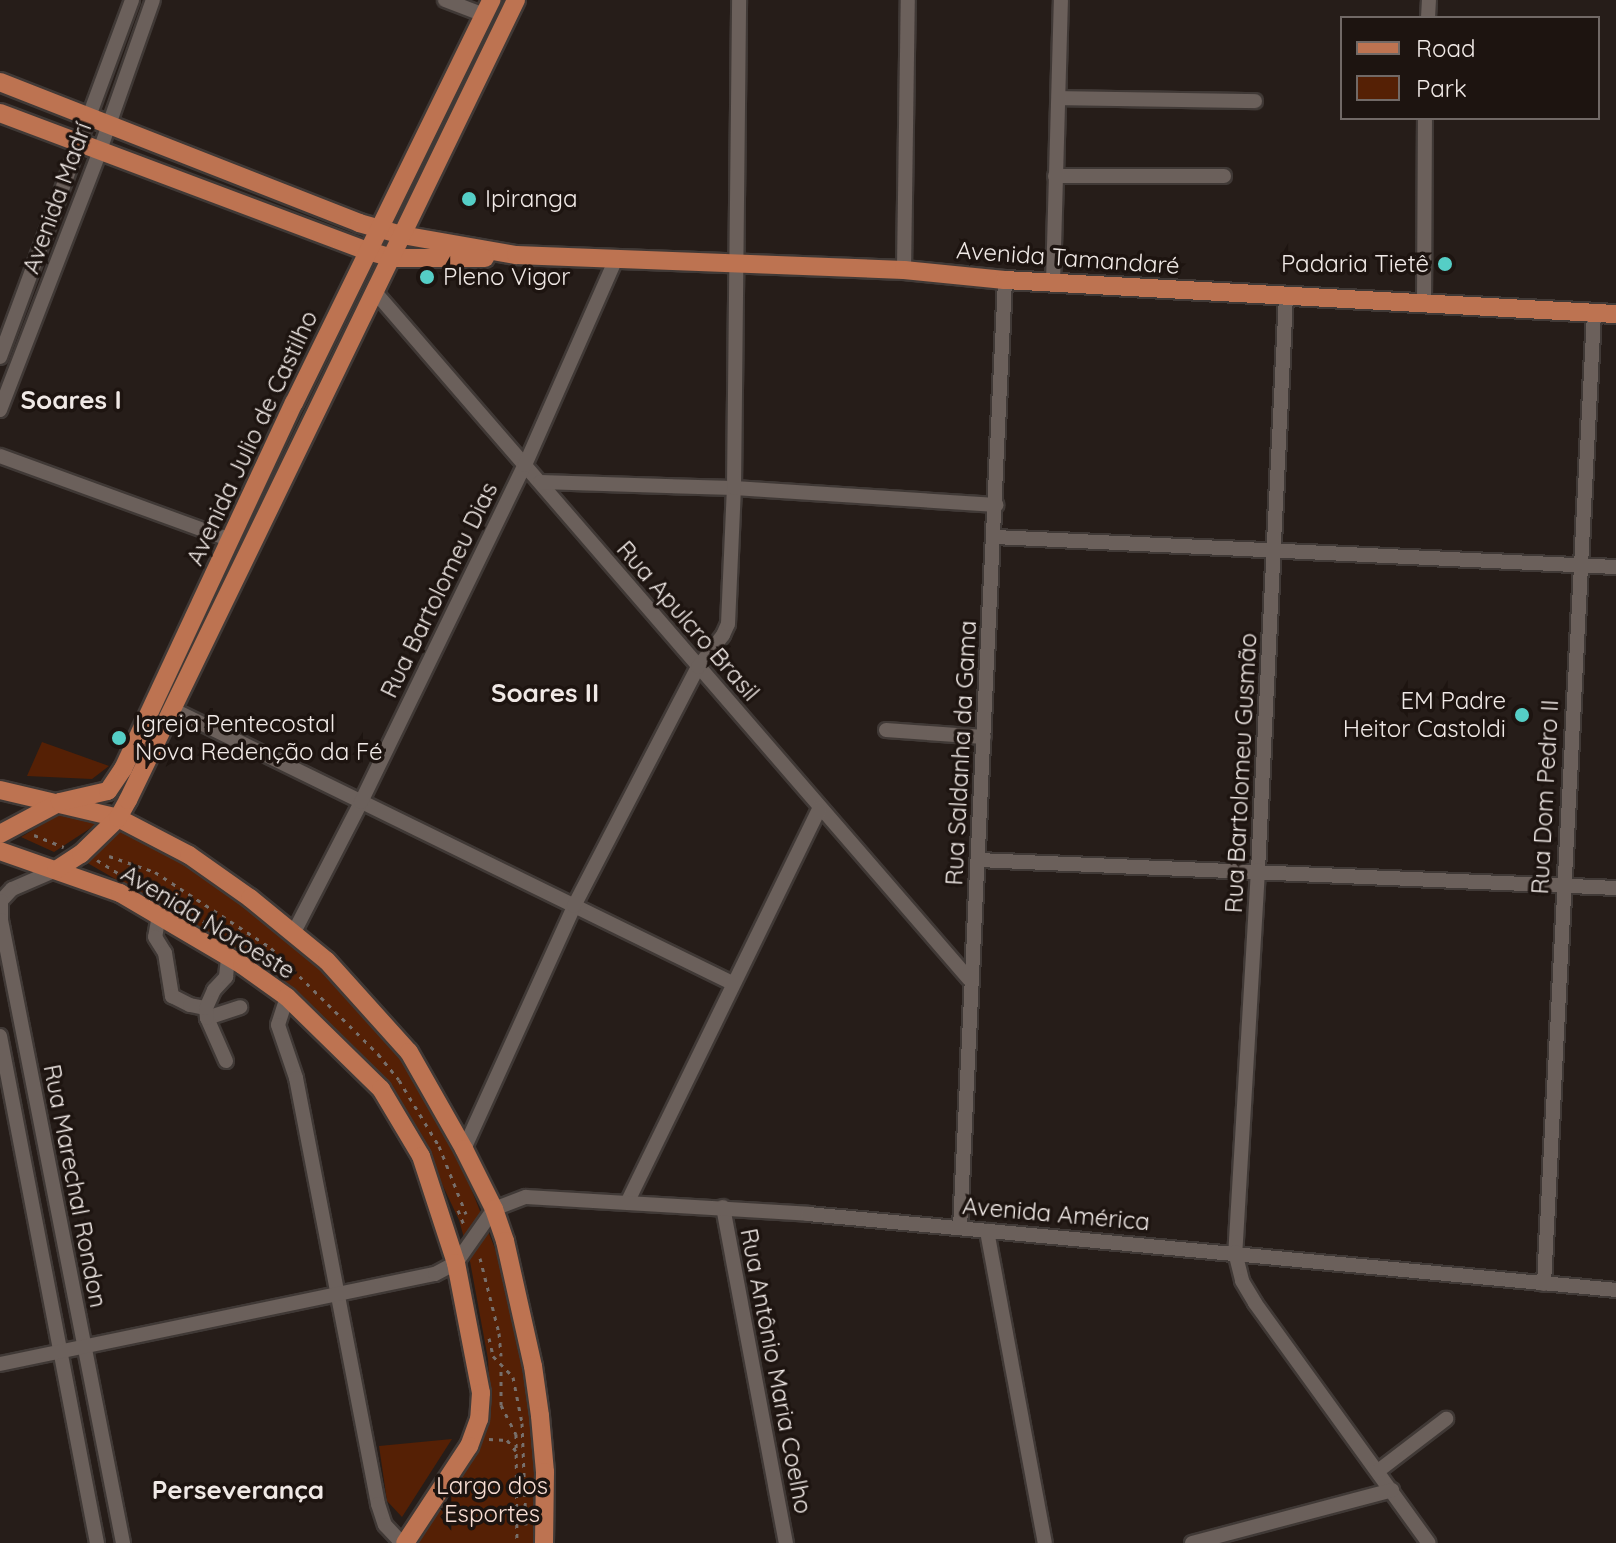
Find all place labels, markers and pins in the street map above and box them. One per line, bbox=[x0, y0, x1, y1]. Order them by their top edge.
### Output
place label: Ipiranga bbox=[485, 185, 577, 213]
marker: Ipiranga bbox=[460, 190, 478, 208]
place label: Padaria Tietê bbox=[1281, 250, 1429, 278]
marker: Padaria Tietê bbox=[1436, 255, 1454, 273]
place label: Pleno Vigor bbox=[443, 263, 570, 291]
marker: Pleno Vigor bbox=[418, 268, 436, 286]
place label: EM Padre Heitor Castoldi bbox=[1343, 687, 1506, 743]
marker: EM Padre Heitor Castoldi bbox=[1513, 706, 1531, 724]
place label: Igreja Pentecostal Nova Redenção da Fé bbox=[135, 710, 383, 766]
marker: Igreja Pentecostal Nova Redenção da Fé bbox=[110, 729, 128, 747]

